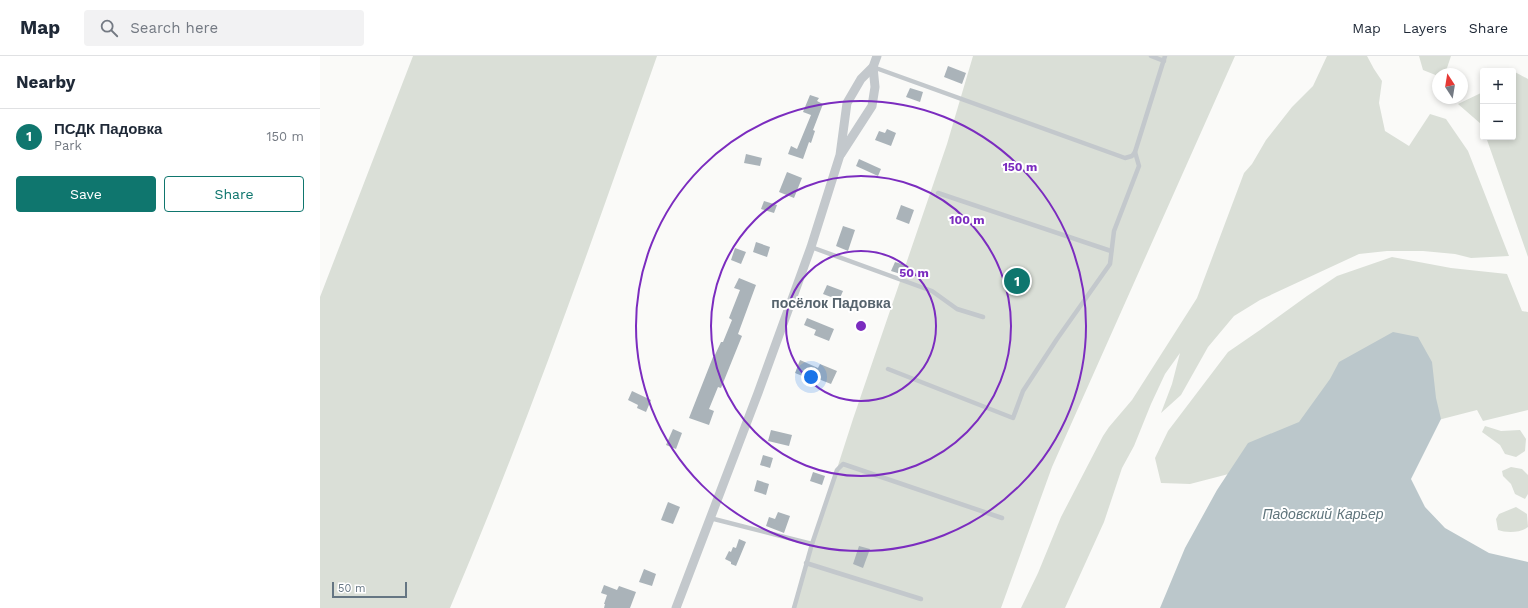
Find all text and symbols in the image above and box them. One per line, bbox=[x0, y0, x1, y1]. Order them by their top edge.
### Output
search box bbox=[84, 10, 364, 46]
text: Map bbox=[20, 16, 60, 39]
icon: search bbox=[98, 17, 120, 39]
text: Search here bbox=[130, 19, 218, 37]
text: Map bbox=[1352, 20, 1381, 36]
text: Layers bbox=[1403, 20, 1447, 36]
text: Share bbox=[1469, 20, 1508, 36]
north arrow bbox=[1432, 68, 1468, 104]
map controls bbox=[1480, 68, 1516, 140]
button: + bbox=[1480, 68, 1516, 104]
text: Nearby bbox=[16, 72, 75, 92]
button: − bbox=[1480, 104, 1516, 140]
text: ПСДК Падовка bbox=[54, 120, 162, 138]
text: 1 bbox=[26, 129, 32, 144]
text: 150 m bbox=[266, 129, 304, 144]
text: Park bbox=[54, 138, 82, 153]
text: 150 m bbox=[1003, 160, 1037, 174]
button: Save bbox=[16, 176, 156, 212]
button: Share bbox=[164, 176, 304, 212]
text: 100 m bbox=[949, 213, 985, 227]
text: 50 m bbox=[899, 266, 929, 280]
pin: 1 bbox=[1004, 266, 1030, 296]
district label: посёлок Падовка bbox=[771, 295, 891, 311]
centre of rings bbox=[854, 319, 868, 333]
your location bbox=[801, 367, 821, 387]
water label: Падовский Карьер bbox=[1262, 506, 1384, 522]
scale bar bbox=[332, 580, 407, 599]
text: 50 m bbox=[338, 582, 365, 595]

